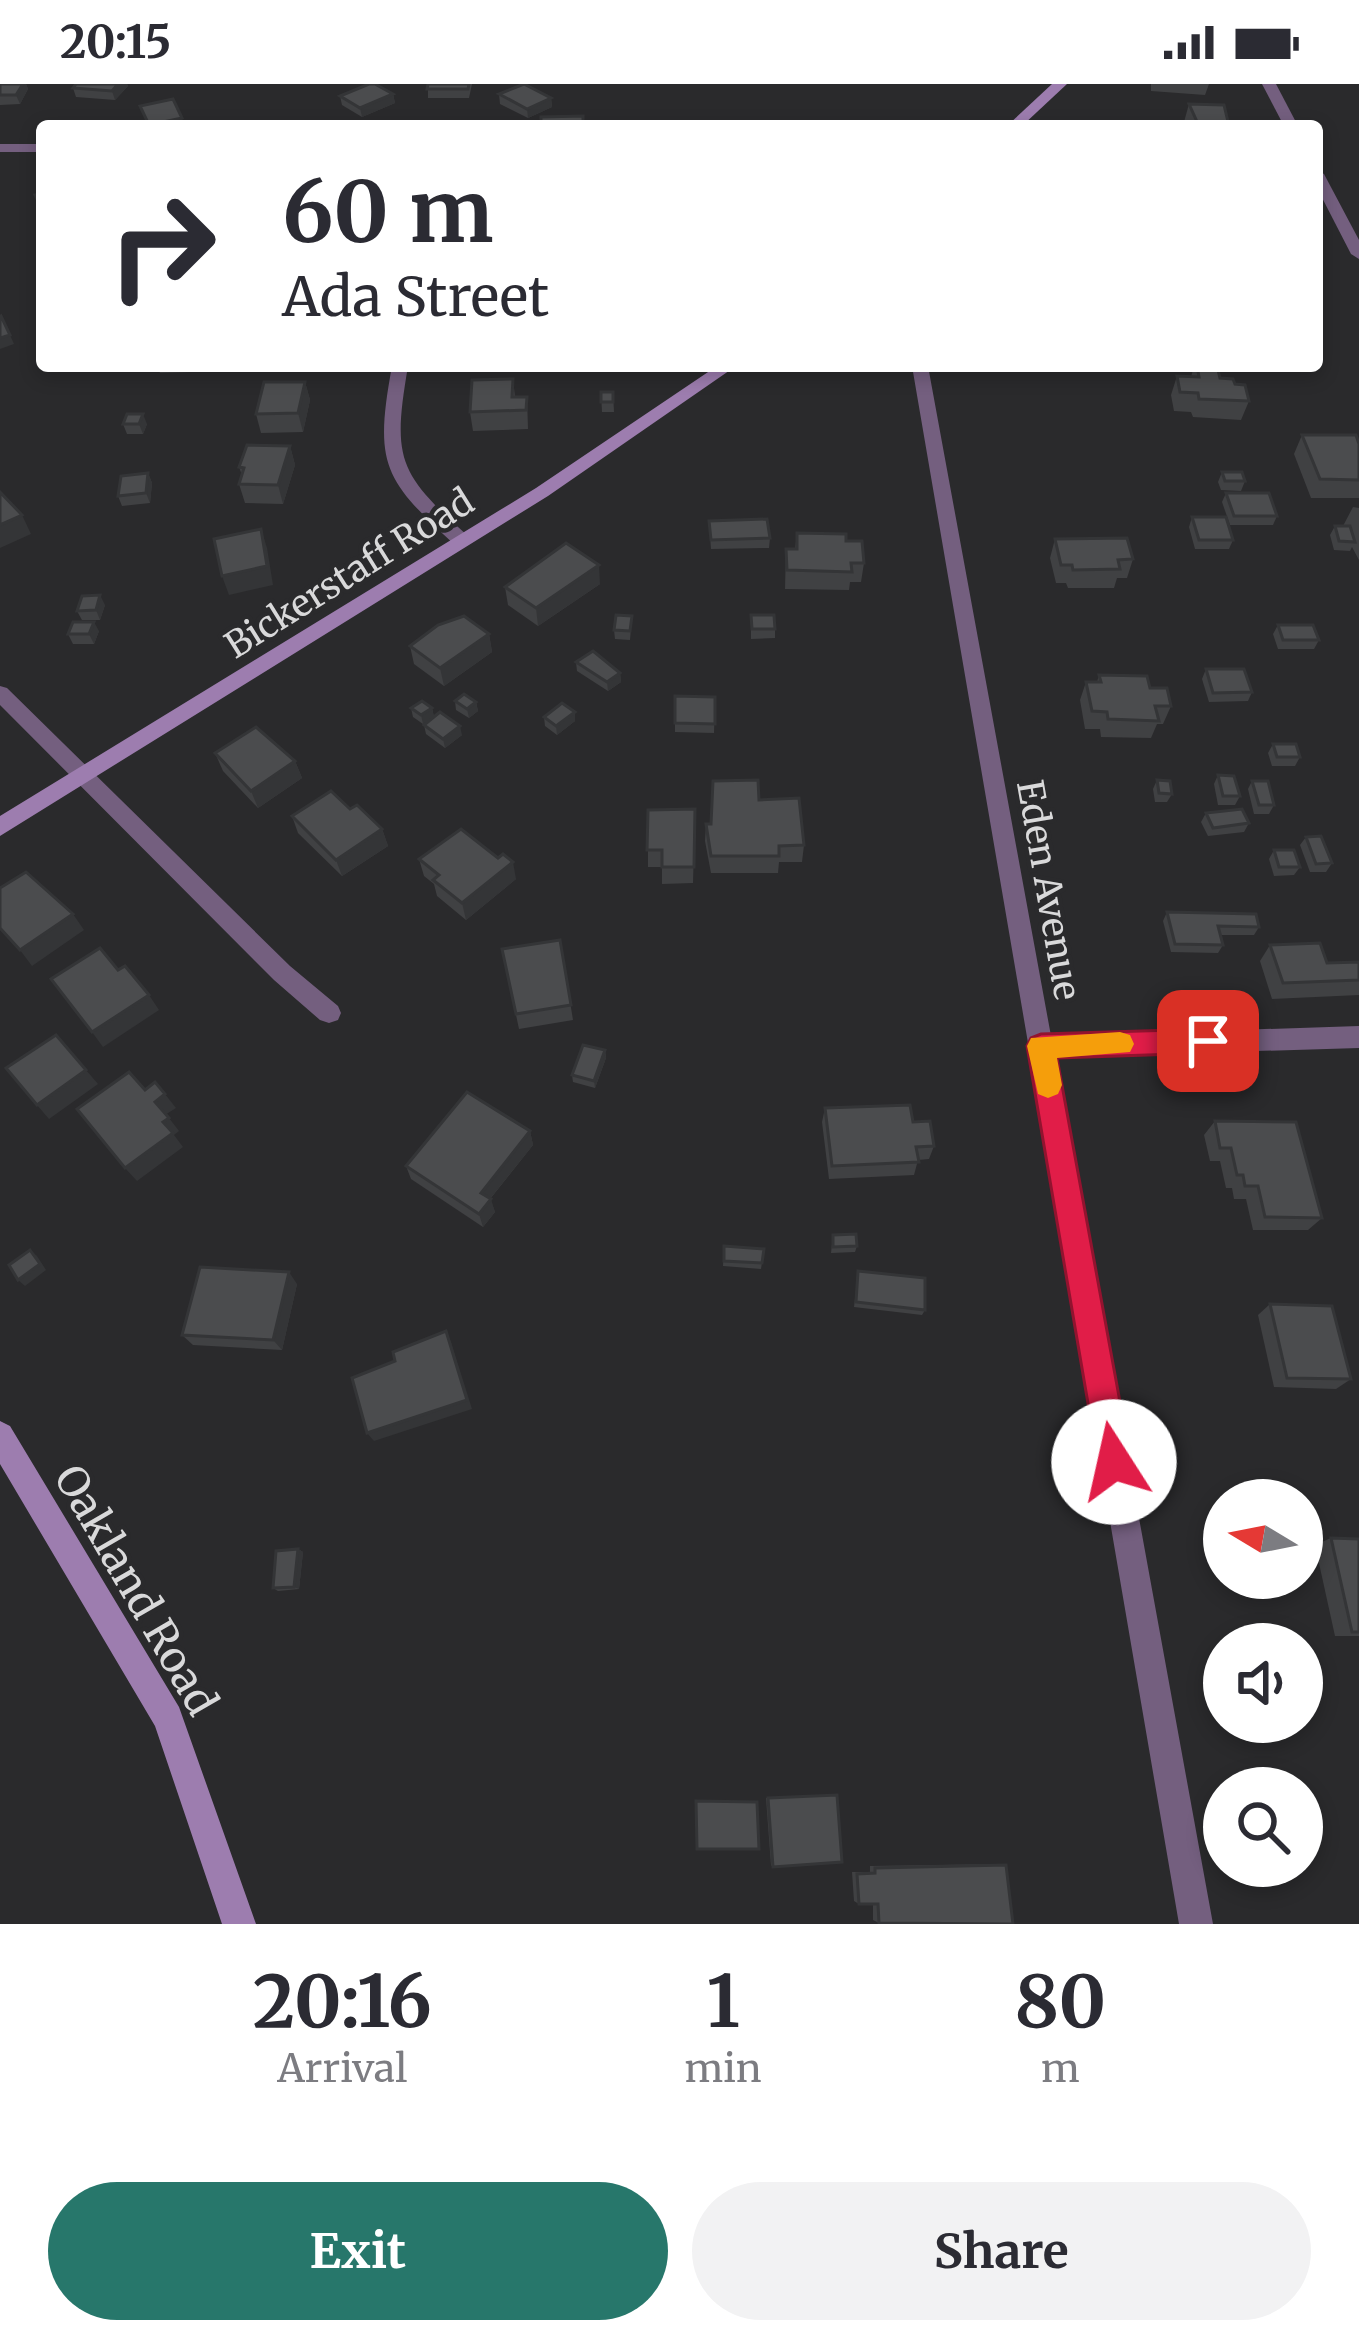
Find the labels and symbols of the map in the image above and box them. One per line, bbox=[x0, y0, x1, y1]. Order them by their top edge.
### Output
street label: Bickerstaff Road bbox=[217, 479, 482, 668]
street label: Eden Avenue bbox=[1007, 777, 1090, 1004]
pin bbox=[1157, 990, 1259, 1092]
position arrow bbox=[1051, 1399, 1177, 1525]
street label: Oakland Road bbox=[43, 1456, 229, 1724]
north arrow bbox=[1203, 1479, 1323, 1599]

